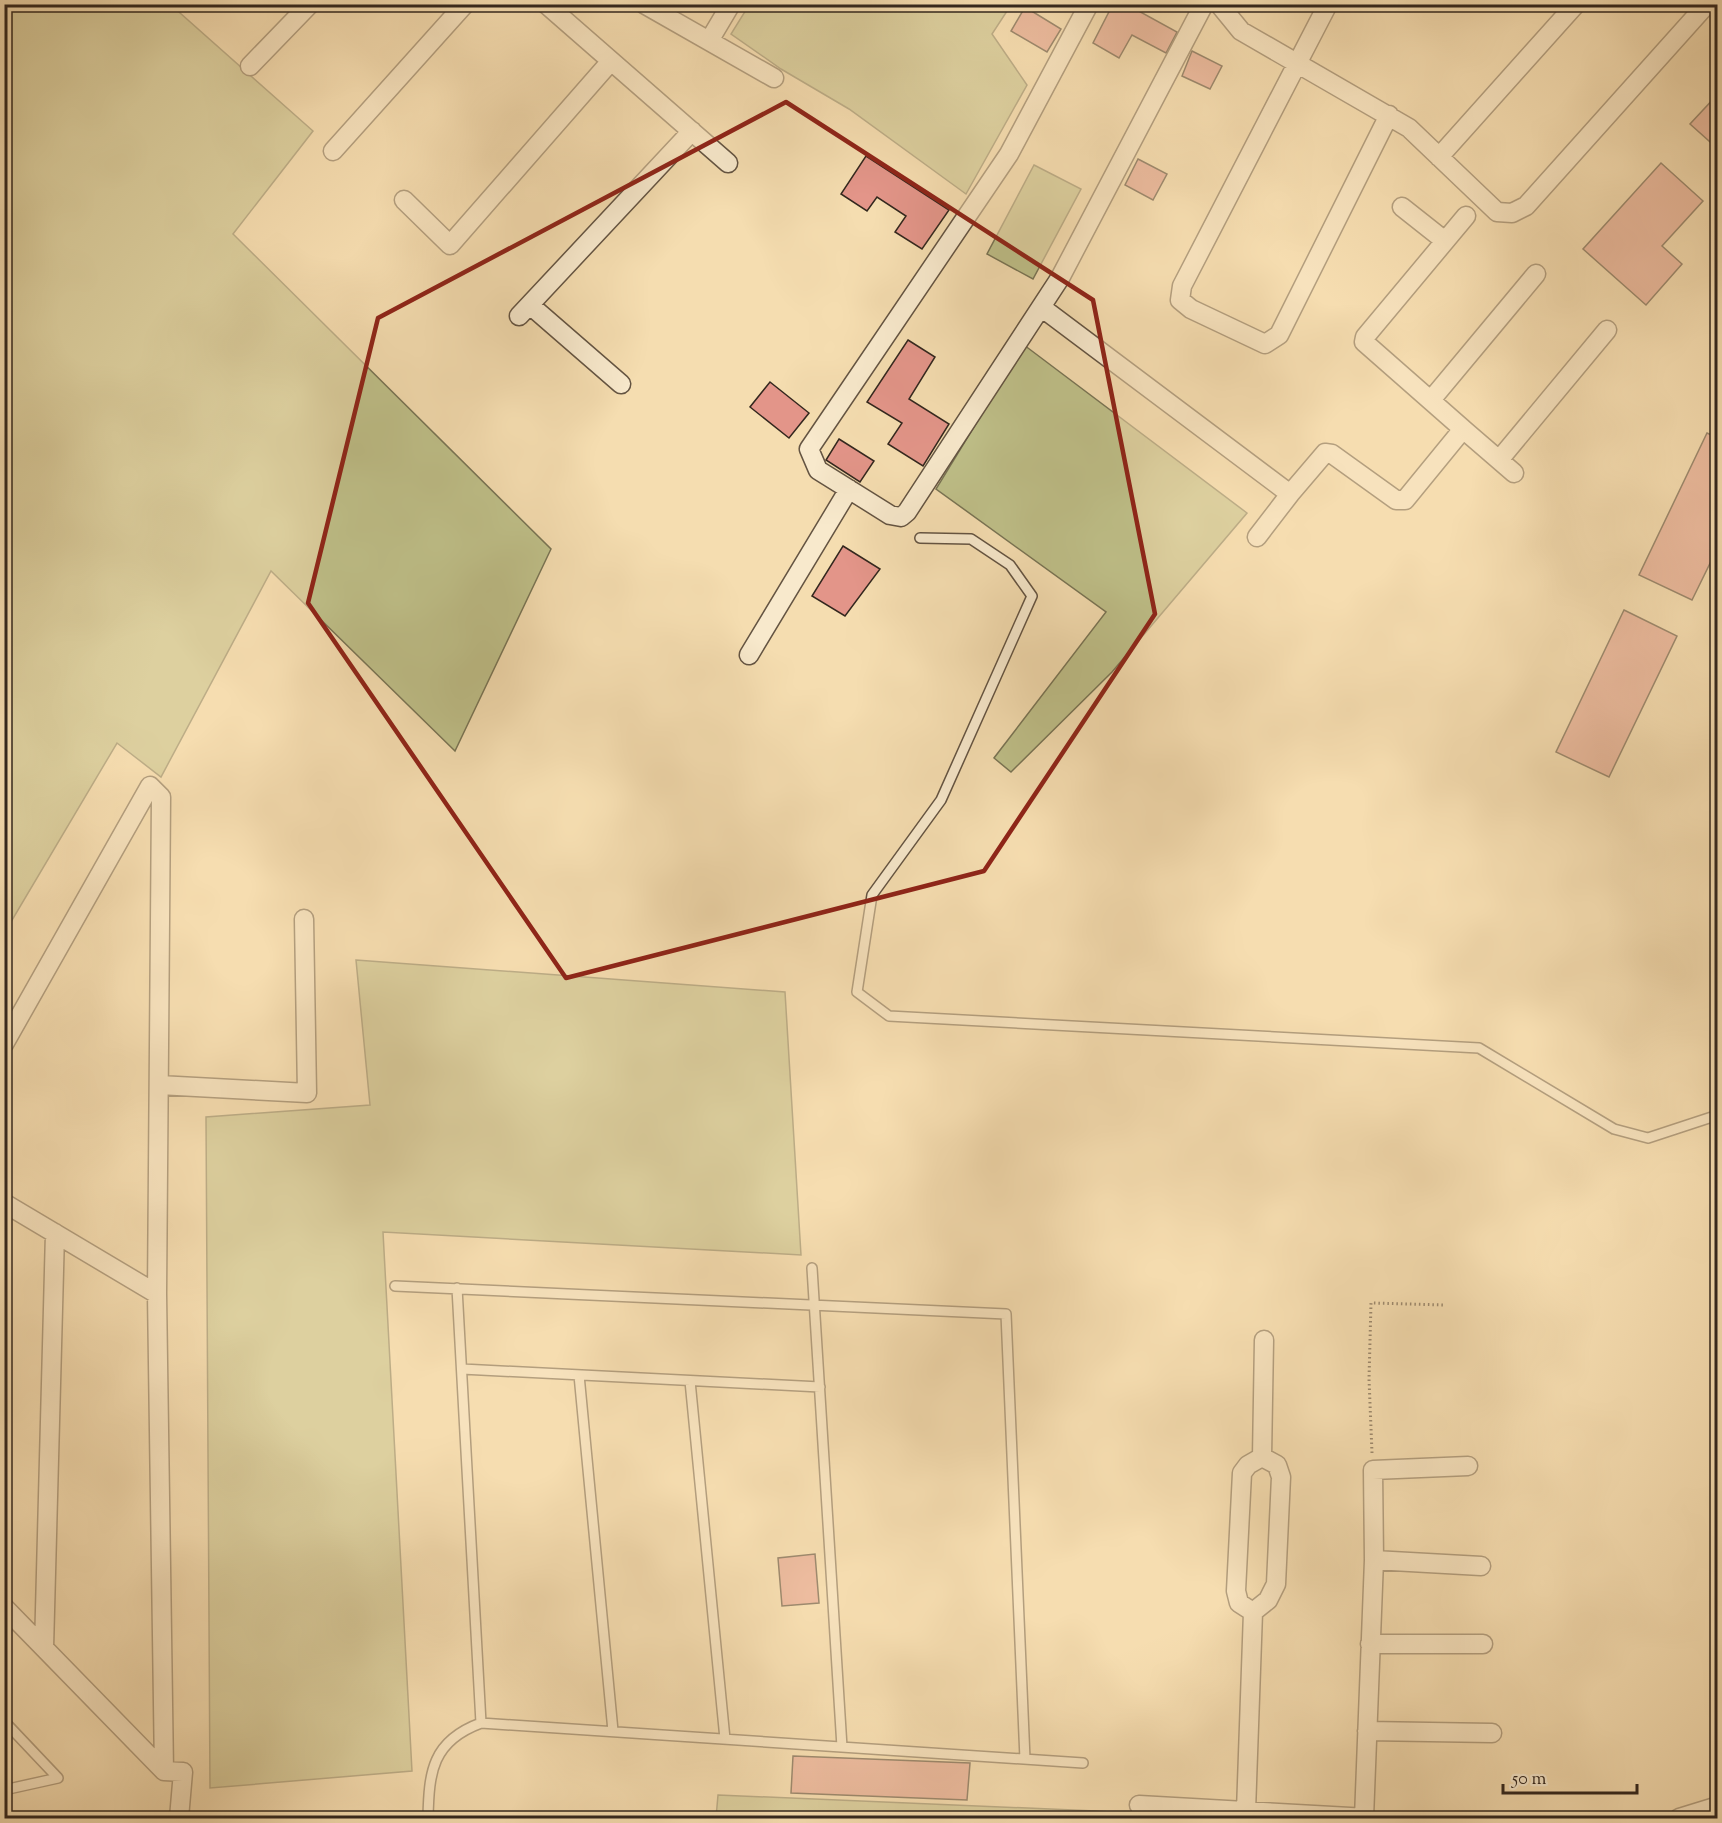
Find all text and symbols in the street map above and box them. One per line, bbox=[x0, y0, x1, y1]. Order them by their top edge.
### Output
scale bar bbox=[1503, 1757, 1636, 1795]
text: 50 m bbox=[1511, 1767, 1547, 1793]

